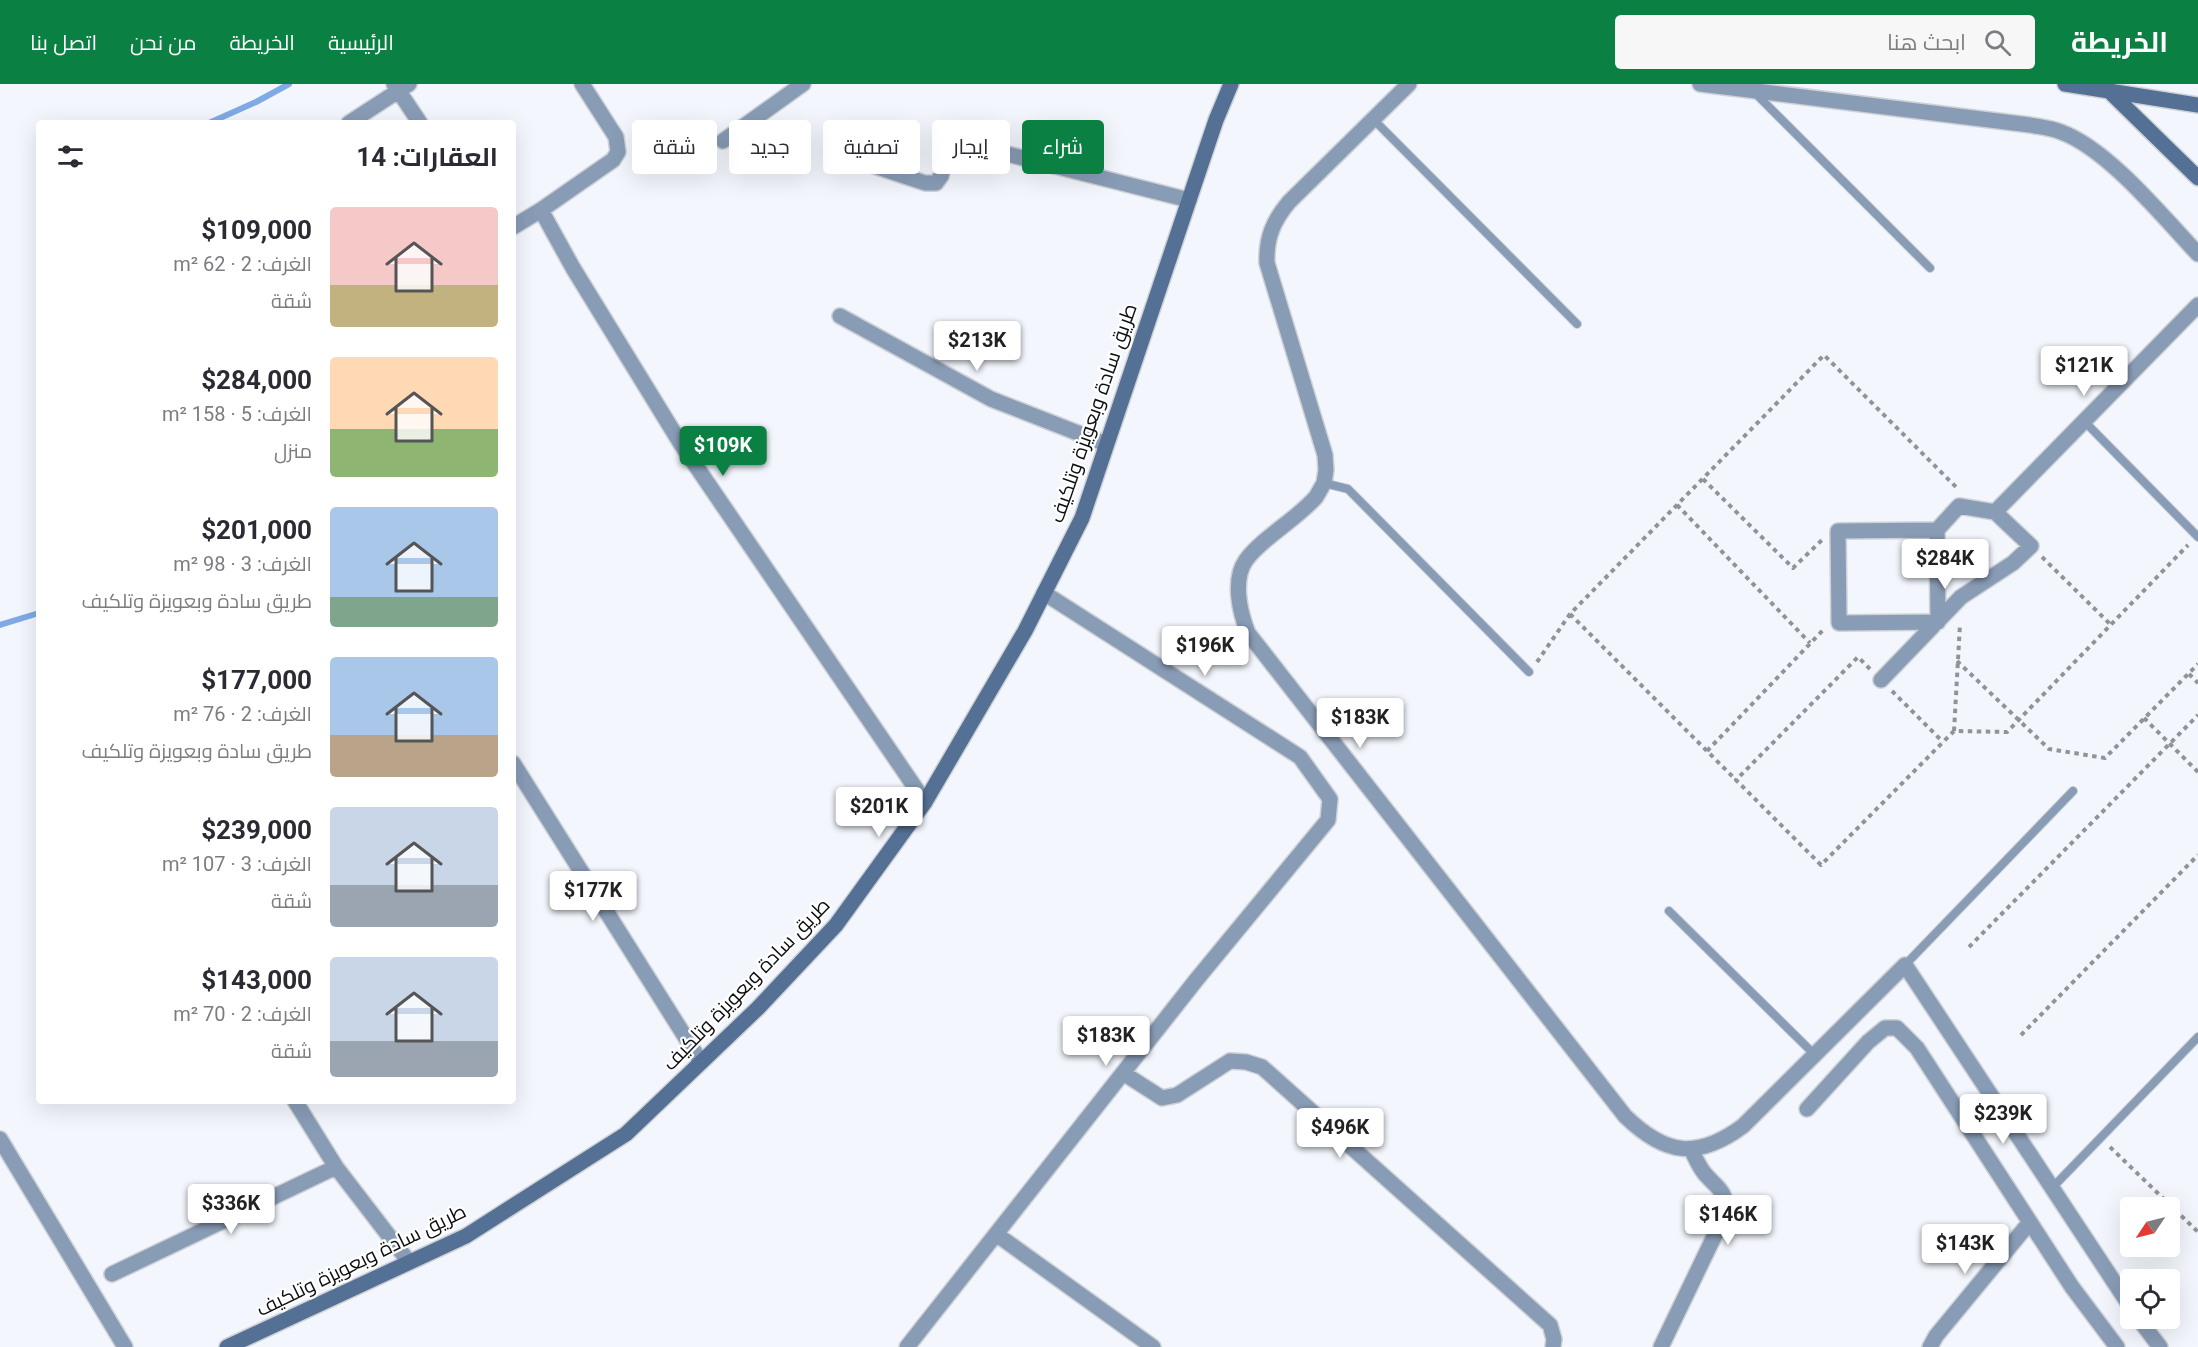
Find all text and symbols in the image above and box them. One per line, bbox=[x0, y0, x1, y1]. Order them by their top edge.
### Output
search box bbox=[1615, 15, 2035, 69]
icon: search bbox=[1981, 26, 2014, 59]
text: الخريطة bbox=[2071, 26, 2168, 59]
text: ابحث هنا bbox=[1887, 30, 1966, 55]
text: اتصل بنا bbox=[30, 31, 97, 55]
text: من نحن bbox=[130, 31, 196, 55]
text: الخريطة bbox=[229, 31, 295, 55]
text: الرئيسية bbox=[328, 31, 394, 55]
chip: شقة bbox=[632, 120, 717, 174]
chip: جديد bbox=[729, 120, 811, 174]
chip: تصفية bbox=[823, 120, 920, 174]
chip: إيجار bbox=[932, 120, 1010, 174]
chip: شراء bbox=[1022, 120, 1104, 174]
icon: filters bbox=[54, 140, 87, 173]
text: العقارات: 14 bbox=[356, 142, 498, 172]
text: $109,000 bbox=[201, 215, 312, 245]
icon: home bbox=[378, 231, 450, 303]
text: الغرف: 2 · 62 m² bbox=[173, 252, 312, 276]
text: شقة bbox=[271, 289, 312, 313]
street label: طريق سادة وبعويزة وتلكيف bbox=[1044, 300, 1143, 526]
pin: $213K bbox=[935, 321, 1019, 372]
text: $213K bbox=[948, 328, 1006, 352]
pin: $121K bbox=[2042, 346, 2126, 397]
text: $121K bbox=[2055, 353, 2113, 377]
text: $284,000 bbox=[201, 365, 312, 395]
icon: home bbox=[378, 381, 450, 453]
text: الغرف: 5 · 158 m² bbox=[162, 402, 312, 426]
pin: $109K bbox=[681, 426, 765, 477]
text: $109K bbox=[694, 433, 752, 457]
text: منزل bbox=[274, 439, 312, 463]
text: $201,000 bbox=[201, 515, 312, 545]
icon: home bbox=[378, 531, 450, 603]
pin: $284K bbox=[1903, 539, 1987, 590]
text: $284K bbox=[1916, 546, 1974, 570]
text: الغرف: 3 · 98 m² bbox=[173, 552, 312, 576]
text: طريق سادة وبعويزة وتلكيف bbox=[82, 589, 312, 613]
pin: $196K bbox=[1163, 626, 1247, 677]
text: $196K bbox=[1176, 633, 1234, 657]
text: $177,000 bbox=[201, 665, 312, 695]
icon: home bbox=[378, 681, 450, 753]
pin: $183K bbox=[1318, 698, 1402, 749]
text: الغرف: 2 · 76 m² bbox=[173, 702, 312, 726]
text: $183K bbox=[1331, 705, 1389, 729]
text: طريق سادة وبعويزة وتلكيف bbox=[82, 739, 312, 763]
pin: $201K bbox=[837, 787, 921, 838]
text: $201K bbox=[850, 794, 908, 818]
text: $239,000 bbox=[201, 815, 312, 845]
icon: home bbox=[378, 831, 450, 903]
text: الغرف: 3 · 107 m² bbox=[162, 852, 312, 876]
pin: $177K bbox=[551, 871, 635, 922]
text: $177K bbox=[564, 878, 622, 902]
text: شقة bbox=[271, 889, 312, 913]
street label: طريق سادة وبعويزة وتلكيف bbox=[657, 893, 835, 1076]
text: $143,000 bbox=[201, 965, 312, 995]
icon: home bbox=[378, 981, 450, 1053]
text: الغرف: 2 · 70 m² bbox=[173, 1002, 312, 1026]
pin: $183K bbox=[1064, 1016, 1148, 1067]
text: $183K bbox=[1077, 1023, 1135, 1047]
text: شقة bbox=[271, 1039, 312, 1063]
pin: $239K bbox=[1961, 1094, 2045, 1145]
text: $239K bbox=[1974, 1101, 2032, 1125]
pin: $496K bbox=[1298, 1108, 1382, 1159]
text: $496K bbox=[1311, 1115, 1369, 1139]
pin: $336K bbox=[189, 1184, 273, 1235]
text: $336K bbox=[202, 1191, 260, 1215]
pin: $146K bbox=[1686, 1195, 1770, 1246]
north arrow bbox=[2120, 1197, 2180, 1257]
map controls bbox=[2120, 1197, 2180, 1329]
street label: طريق سادة وبعويزة وتلكيف bbox=[252, 1199, 470, 1322]
text: $146K bbox=[1699, 1202, 1757, 1226]
pin: $143K bbox=[1923, 1224, 2007, 1275]
text: $143K bbox=[1936, 1231, 1994, 1255]
button: locate bbox=[2120, 1269, 2180, 1329]

